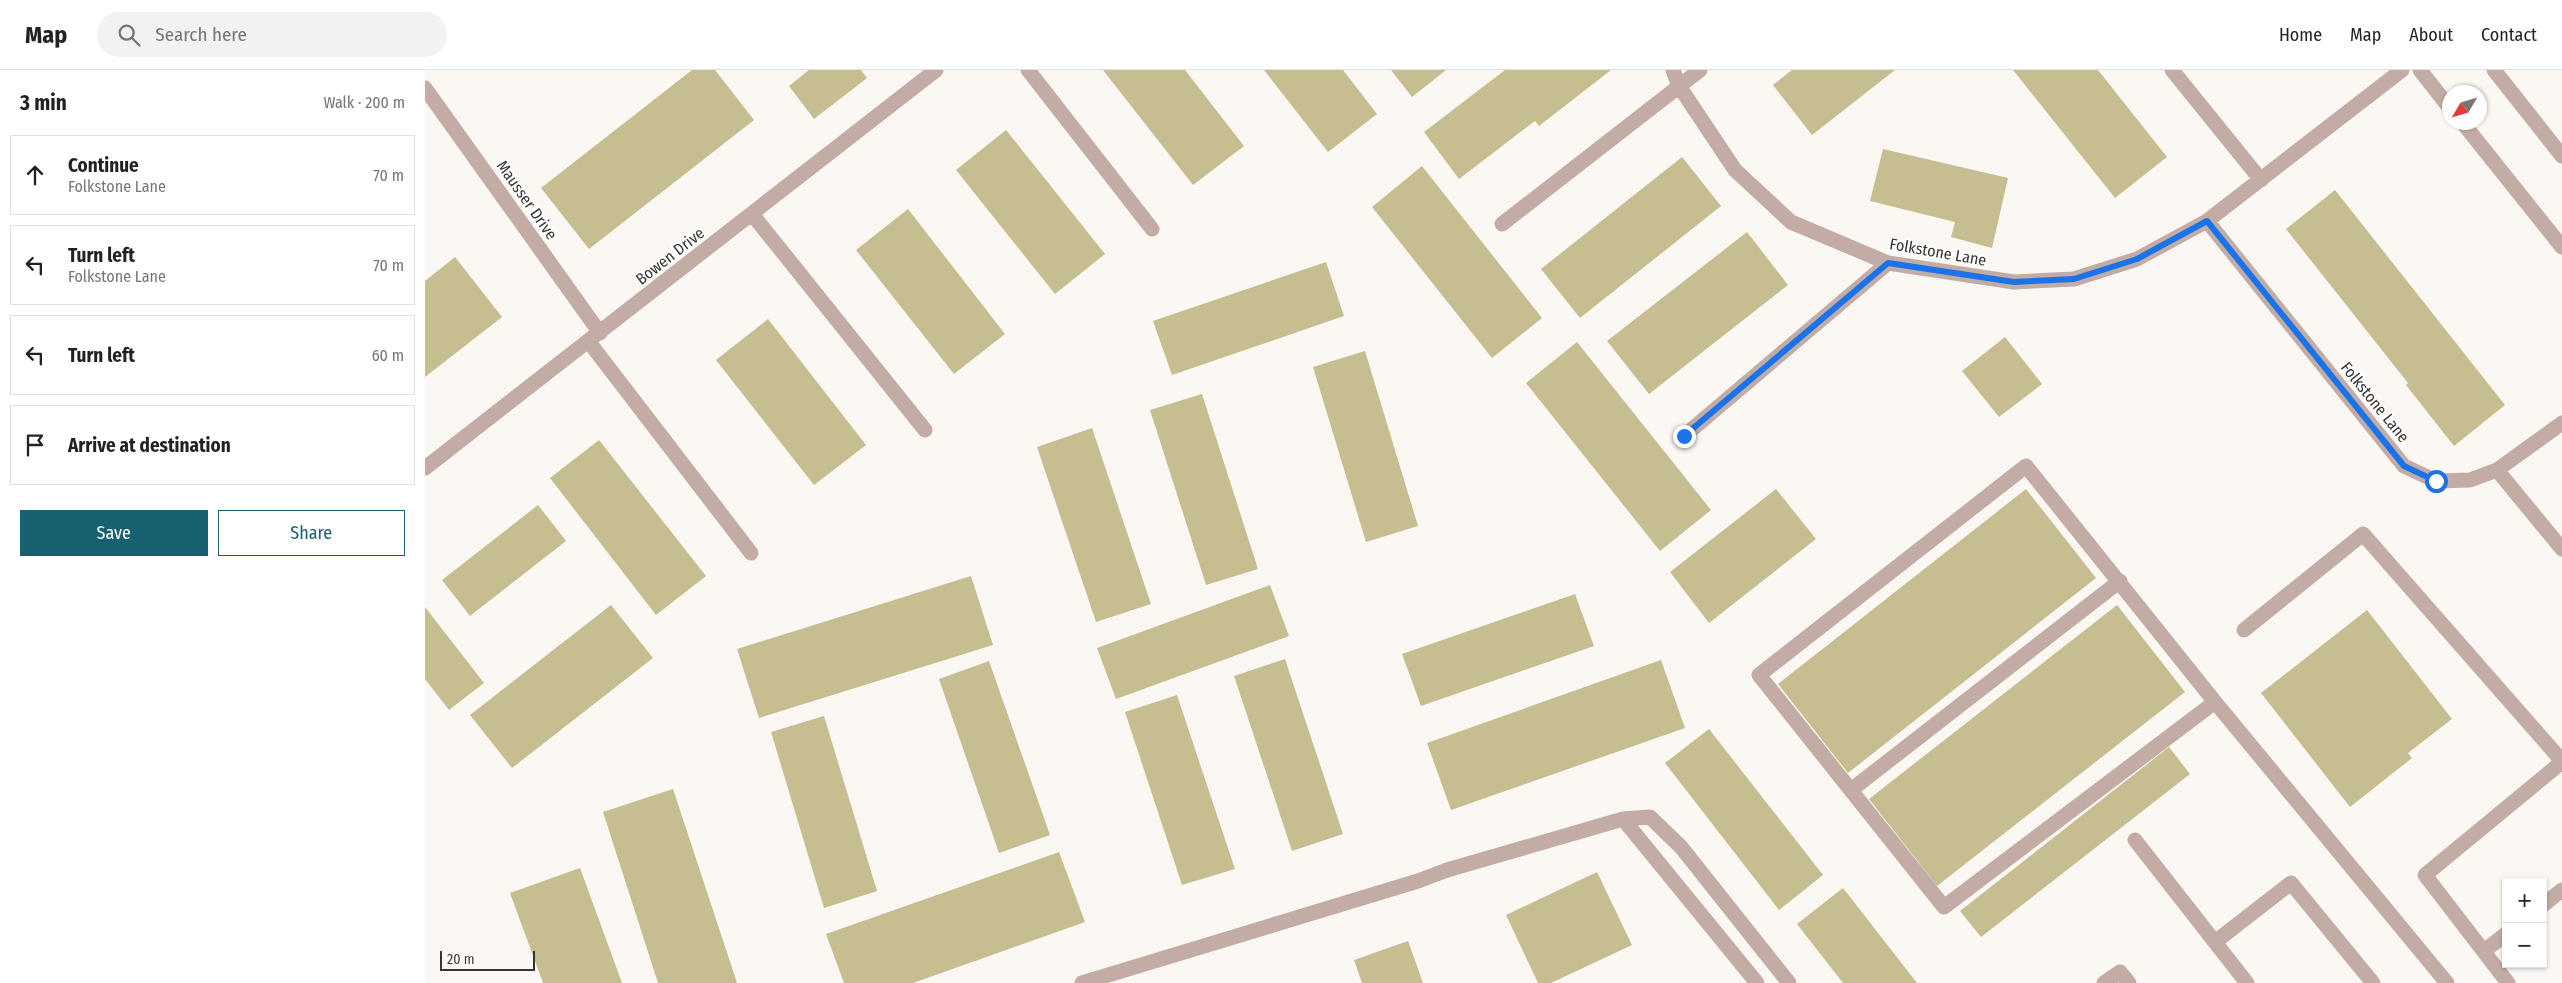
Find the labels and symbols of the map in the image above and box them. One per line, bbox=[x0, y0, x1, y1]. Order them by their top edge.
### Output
north arrow bbox=[2442, 85, 2487, 130]
street label: Mausser Drive bbox=[493, 157, 561, 243]
street label: Bowen Drive bbox=[632, 223, 708, 289]
street label: Folkstone Lane bbox=[1888, 234, 1988, 270]
street label: Folkstone Lane bbox=[2337, 358, 2413, 446]
route end bbox=[1673, 425, 1696, 448]
route start bbox=[2425, 470, 2448, 493]
scale bar bbox=[440, 948, 535, 971]

